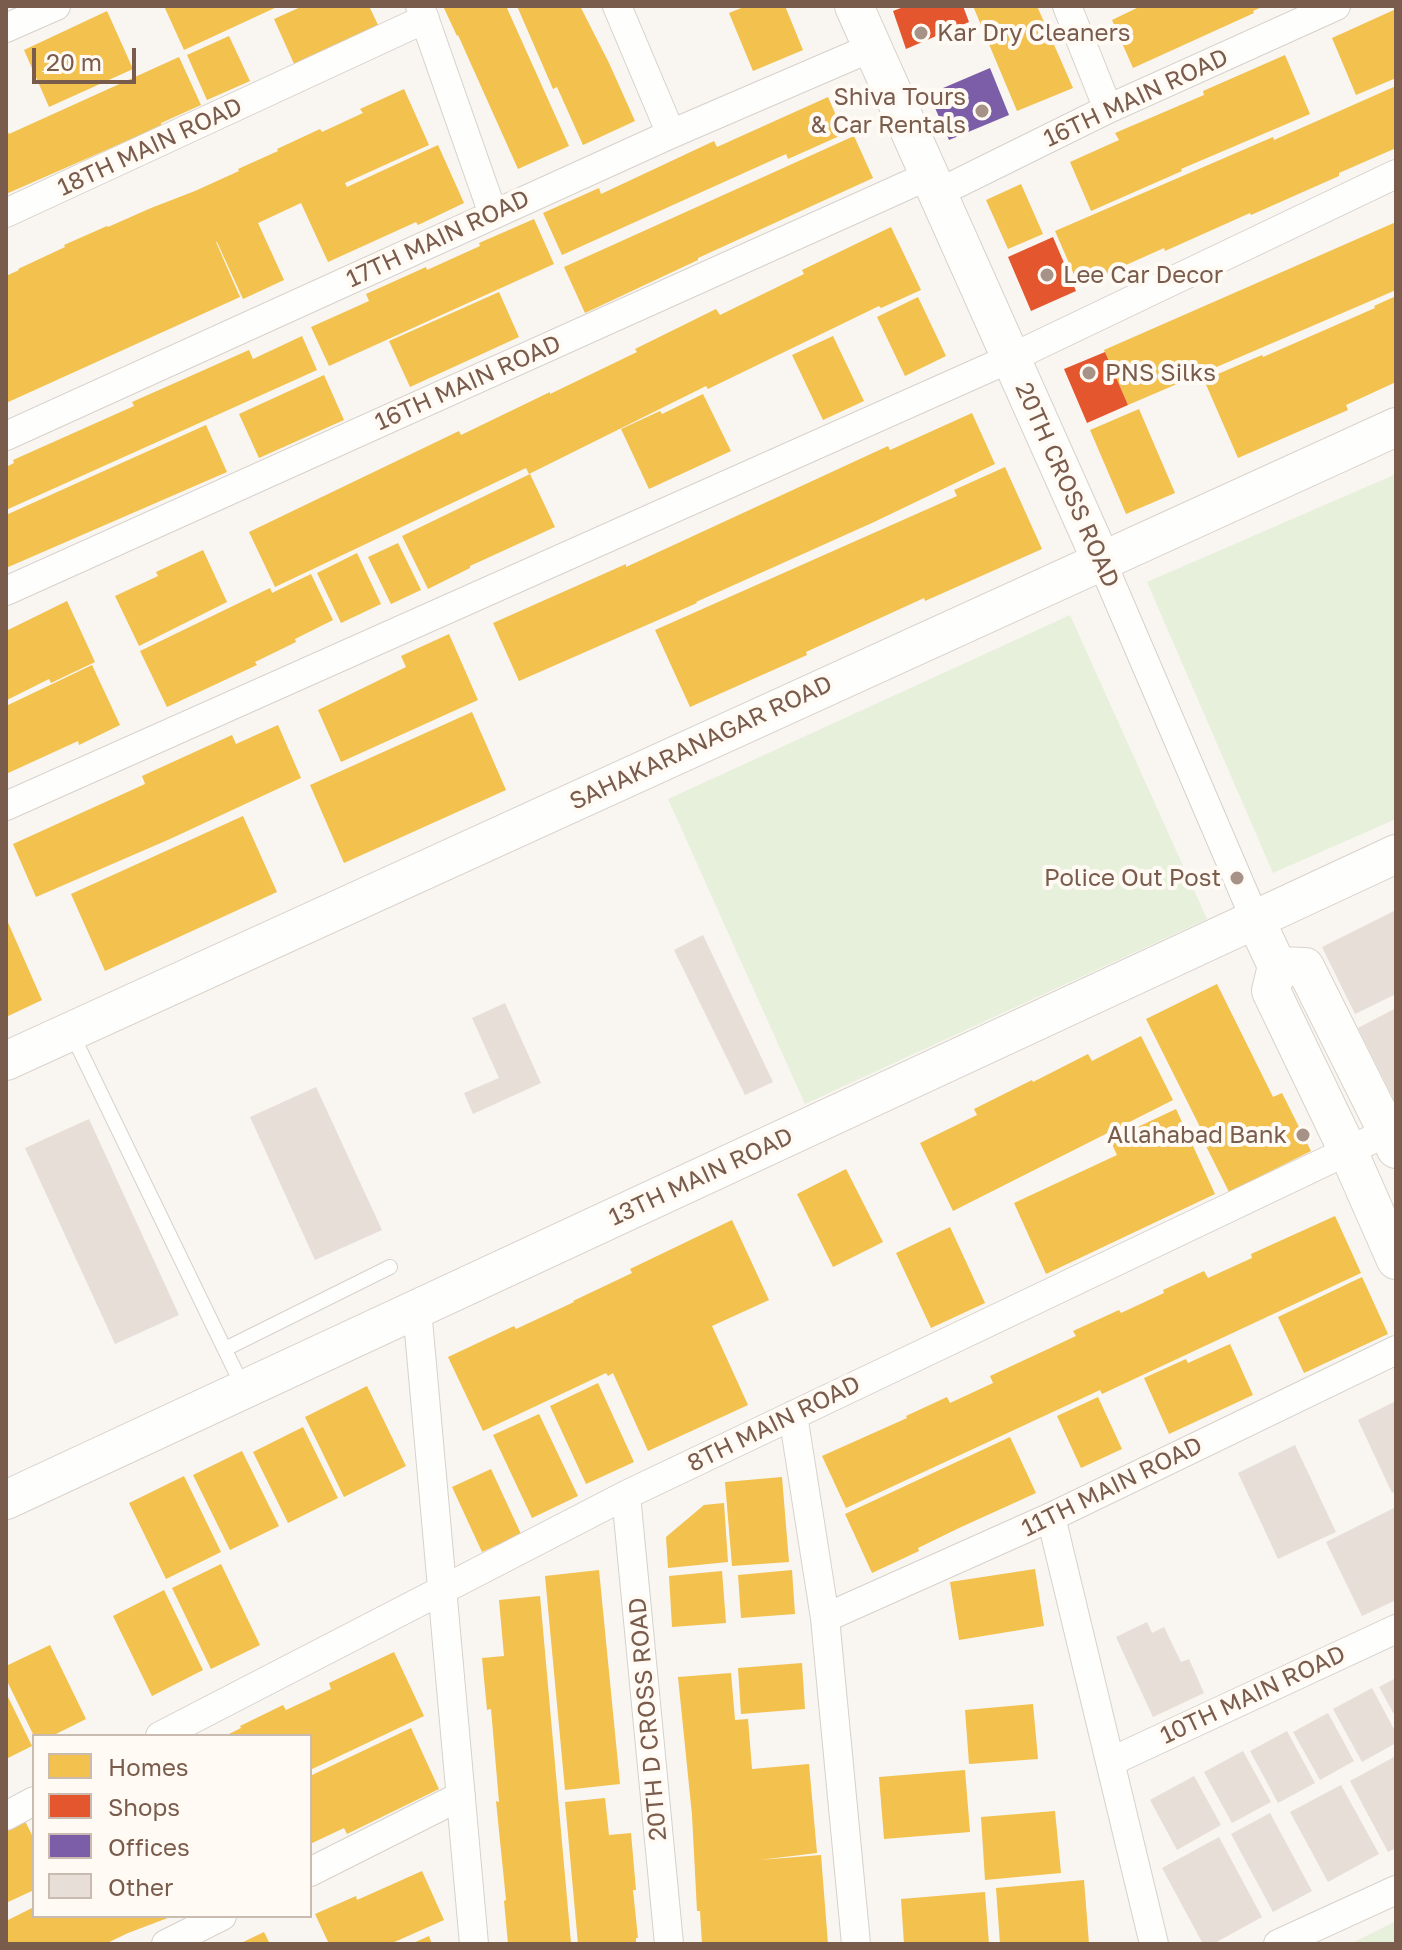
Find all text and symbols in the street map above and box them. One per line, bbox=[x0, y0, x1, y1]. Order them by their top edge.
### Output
place label: Kar Dry Cleaners bbox=[937, 19, 1131, 47]
marker: Kar Dry Cleaners bbox=[912, 24, 930, 42]
scale bar bbox=[36, 32, 140, 82]
street label: 16TH MAIN ROAD bbox=[1039, 43, 1233, 153]
text: 20 m bbox=[46, 47, 102, 76]
place label: Shiva Tours & Car Rentals bbox=[811, 83, 966, 139]
street label: 18TH MAIN ROAD bbox=[53, 92, 247, 202]
marker: Shiva Tours & Car Rentals bbox=[973, 102, 991, 120]
street label: 17TH MAIN ROAD bbox=[342, 184, 534, 294]
place label: Lee Car Decor bbox=[1063, 261, 1223, 289]
marker: Lee Car Decor bbox=[1038, 266, 1056, 284]
street label: 16TH MAIN ROAD bbox=[371, 329, 565, 437]
place label: PNS Silks bbox=[1105, 359, 1216, 387]
marker: PNS Silks bbox=[1080, 364, 1098, 382]
street label: 20TH CROSS ROAD bbox=[1009, 378, 1125, 592]
street label: SAHAKARANAGAR ROAD bbox=[565, 669, 837, 817]
place label: Police Out Post bbox=[1044, 864, 1221, 892]
marker: Police Out Post bbox=[1228, 869, 1246, 887]
place label: Allahabad Bank bbox=[1107, 1121, 1287, 1149]
street label: 13TH MAIN ROAD bbox=[604, 1122, 798, 1232]
marker: Allahabad Bank bbox=[1294, 1126, 1312, 1144]
street label: 8TH MAIN ROAD bbox=[683, 1370, 865, 1478]
street label: 11TH MAIN ROAD bbox=[1017, 1431, 1207, 1543]
street label: 20TH D CROSS ROAD bbox=[623, 1596, 673, 1842]
street label: 10TH MAIN ROAD bbox=[1156, 1640, 1350, 1750]
legend bbox=[32, 1734, 312, 1918]
text: Homes bbox=[108, 1752, 189, 1781]
text: Shops bbox=[108, 1792, 180, 1821]
text: Offices bbox=[108, 1832, 190, 1861]
text: Other bbox=[108, 1872, 173, 1901]

